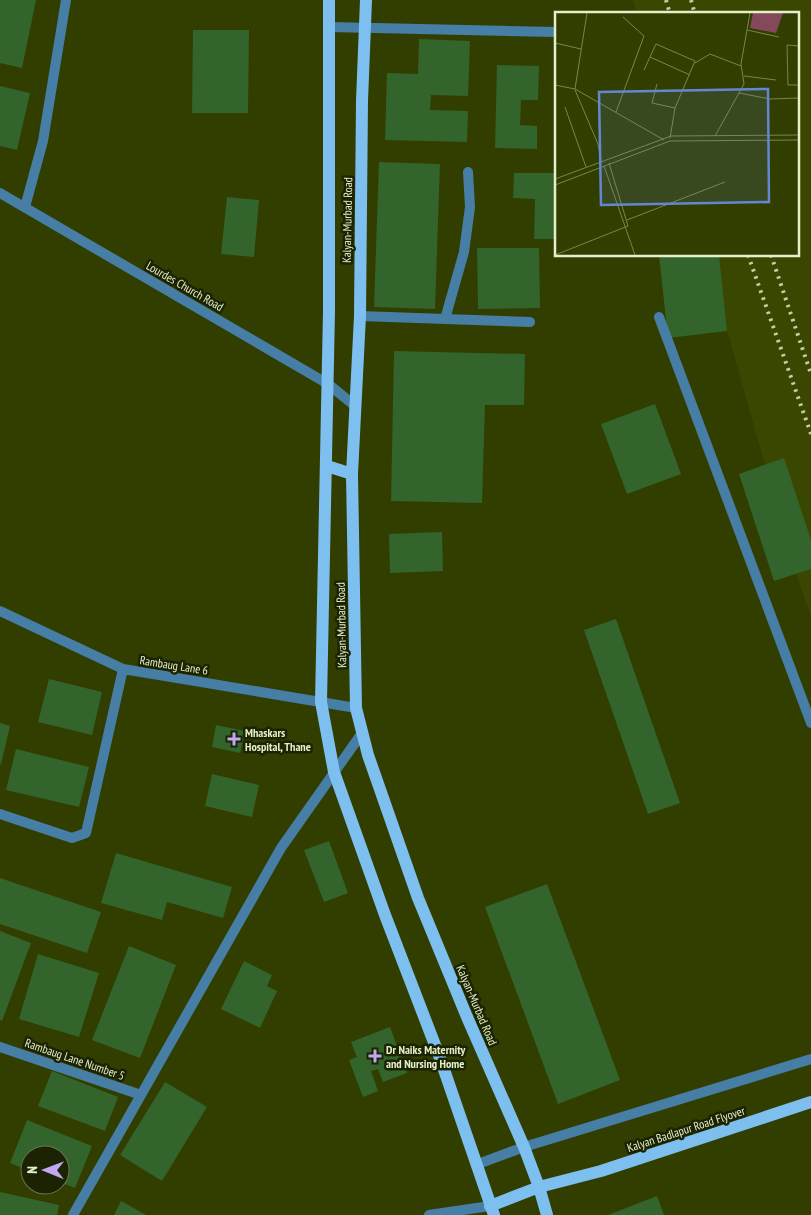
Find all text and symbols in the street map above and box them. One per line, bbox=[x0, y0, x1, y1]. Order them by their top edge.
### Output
inset map bbox=[555, 12, 798, 256]
street label: Kalyan-Murbad Road bbox=[339, 177, 355, 263]
street label: Lourdes Church Road bbox=[144, 258, 226, 314]
street label: Kalyan-Murbad Road bbox=[333, 582, 349, 668]
street label: Rambaug Lane 6 bbox=[139, 652, 209, 678]
place label: Mhaskars Hospital, Thane bbox=[245, 725, 311, 754]
marker: Mhaskars Hospital, Thane bbox=[227, 732, 241, 746]
street label: Kalyan-Murbad Road bbox=[453, 963, 501, 1047]
street label: Rambaug Lane Number 5 bbox=[23, 1035, 127, 1083]
place label: Dr Naiks Maternity and Nursing Home bbox=[386, 1042, 466, 1071]
marker: Dr Naiks Maternity and Nursing Home bbox=[368, 1049, 382, 1063]
street label: Kalyan Badlapur Road Flyover bbox=[625, 1103, 748, 1155]
north arrow bbox=[20, 1145, 70, 1195]
text: N bbox=[23, 1166, 41, 1174]

